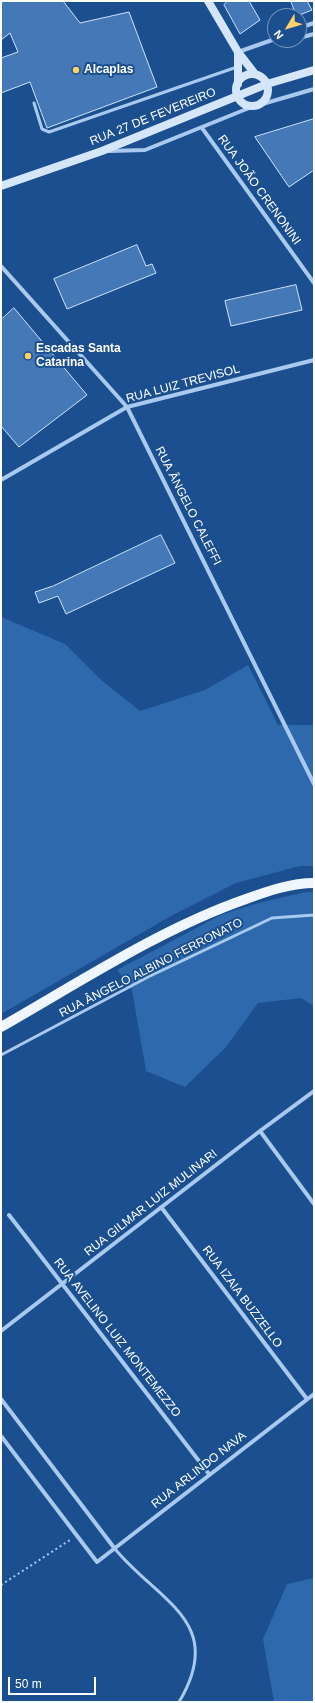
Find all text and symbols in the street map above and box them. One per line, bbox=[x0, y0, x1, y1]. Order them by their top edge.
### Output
north arrow bbox=[267, 8, 307, 48]
text: N bbox=[271, 28, 286, 42]
place label: Alcaplas bbox=[84, 63, 133, 77]
marker: Alcaplas bbox=[71, 65, 81, 75]
street label: RUA 27 DE FEVEREIRO bbox=[88, 85, 218, 149]
street label: RUA JOÃO CRENONINI bbox=[214, 132, 304, 248]
place label: Escadas Santa Catarina bbox=[36, 342, 121, 370]
marker: Escadas Santa Catarina bbox=[23, 351, 33, 361]
street label: RUA LUIZ TREVISOL bbox=[124, 362, 242, 406]
street label: RUA ÂNGELO CALEFFI bbox=[152, 444, 224, 568]
street label: RUA ÂNGELO ALBINO FERRONATO bbox=[57, 915, 245, 1021]
street label: RUA GILMAR LUIZ MULINARI bbox=[82, 1147, 220, 1259]
street label: RUA IZAIA BUZZELLO bbox=[199, 1243, 285, 1351]
street label: RUA AVELINO LUIZ MONTEMEZZO bbox=[50, 1256, 184, 1420]
street label: RUA ARLINDO NAVA bbox=[149, 1429, 249, 1511]
scale bar bbox=[10, 1669, 98, 1695]
text: 50 m bbox=[15, 1677, 42, 1691]

